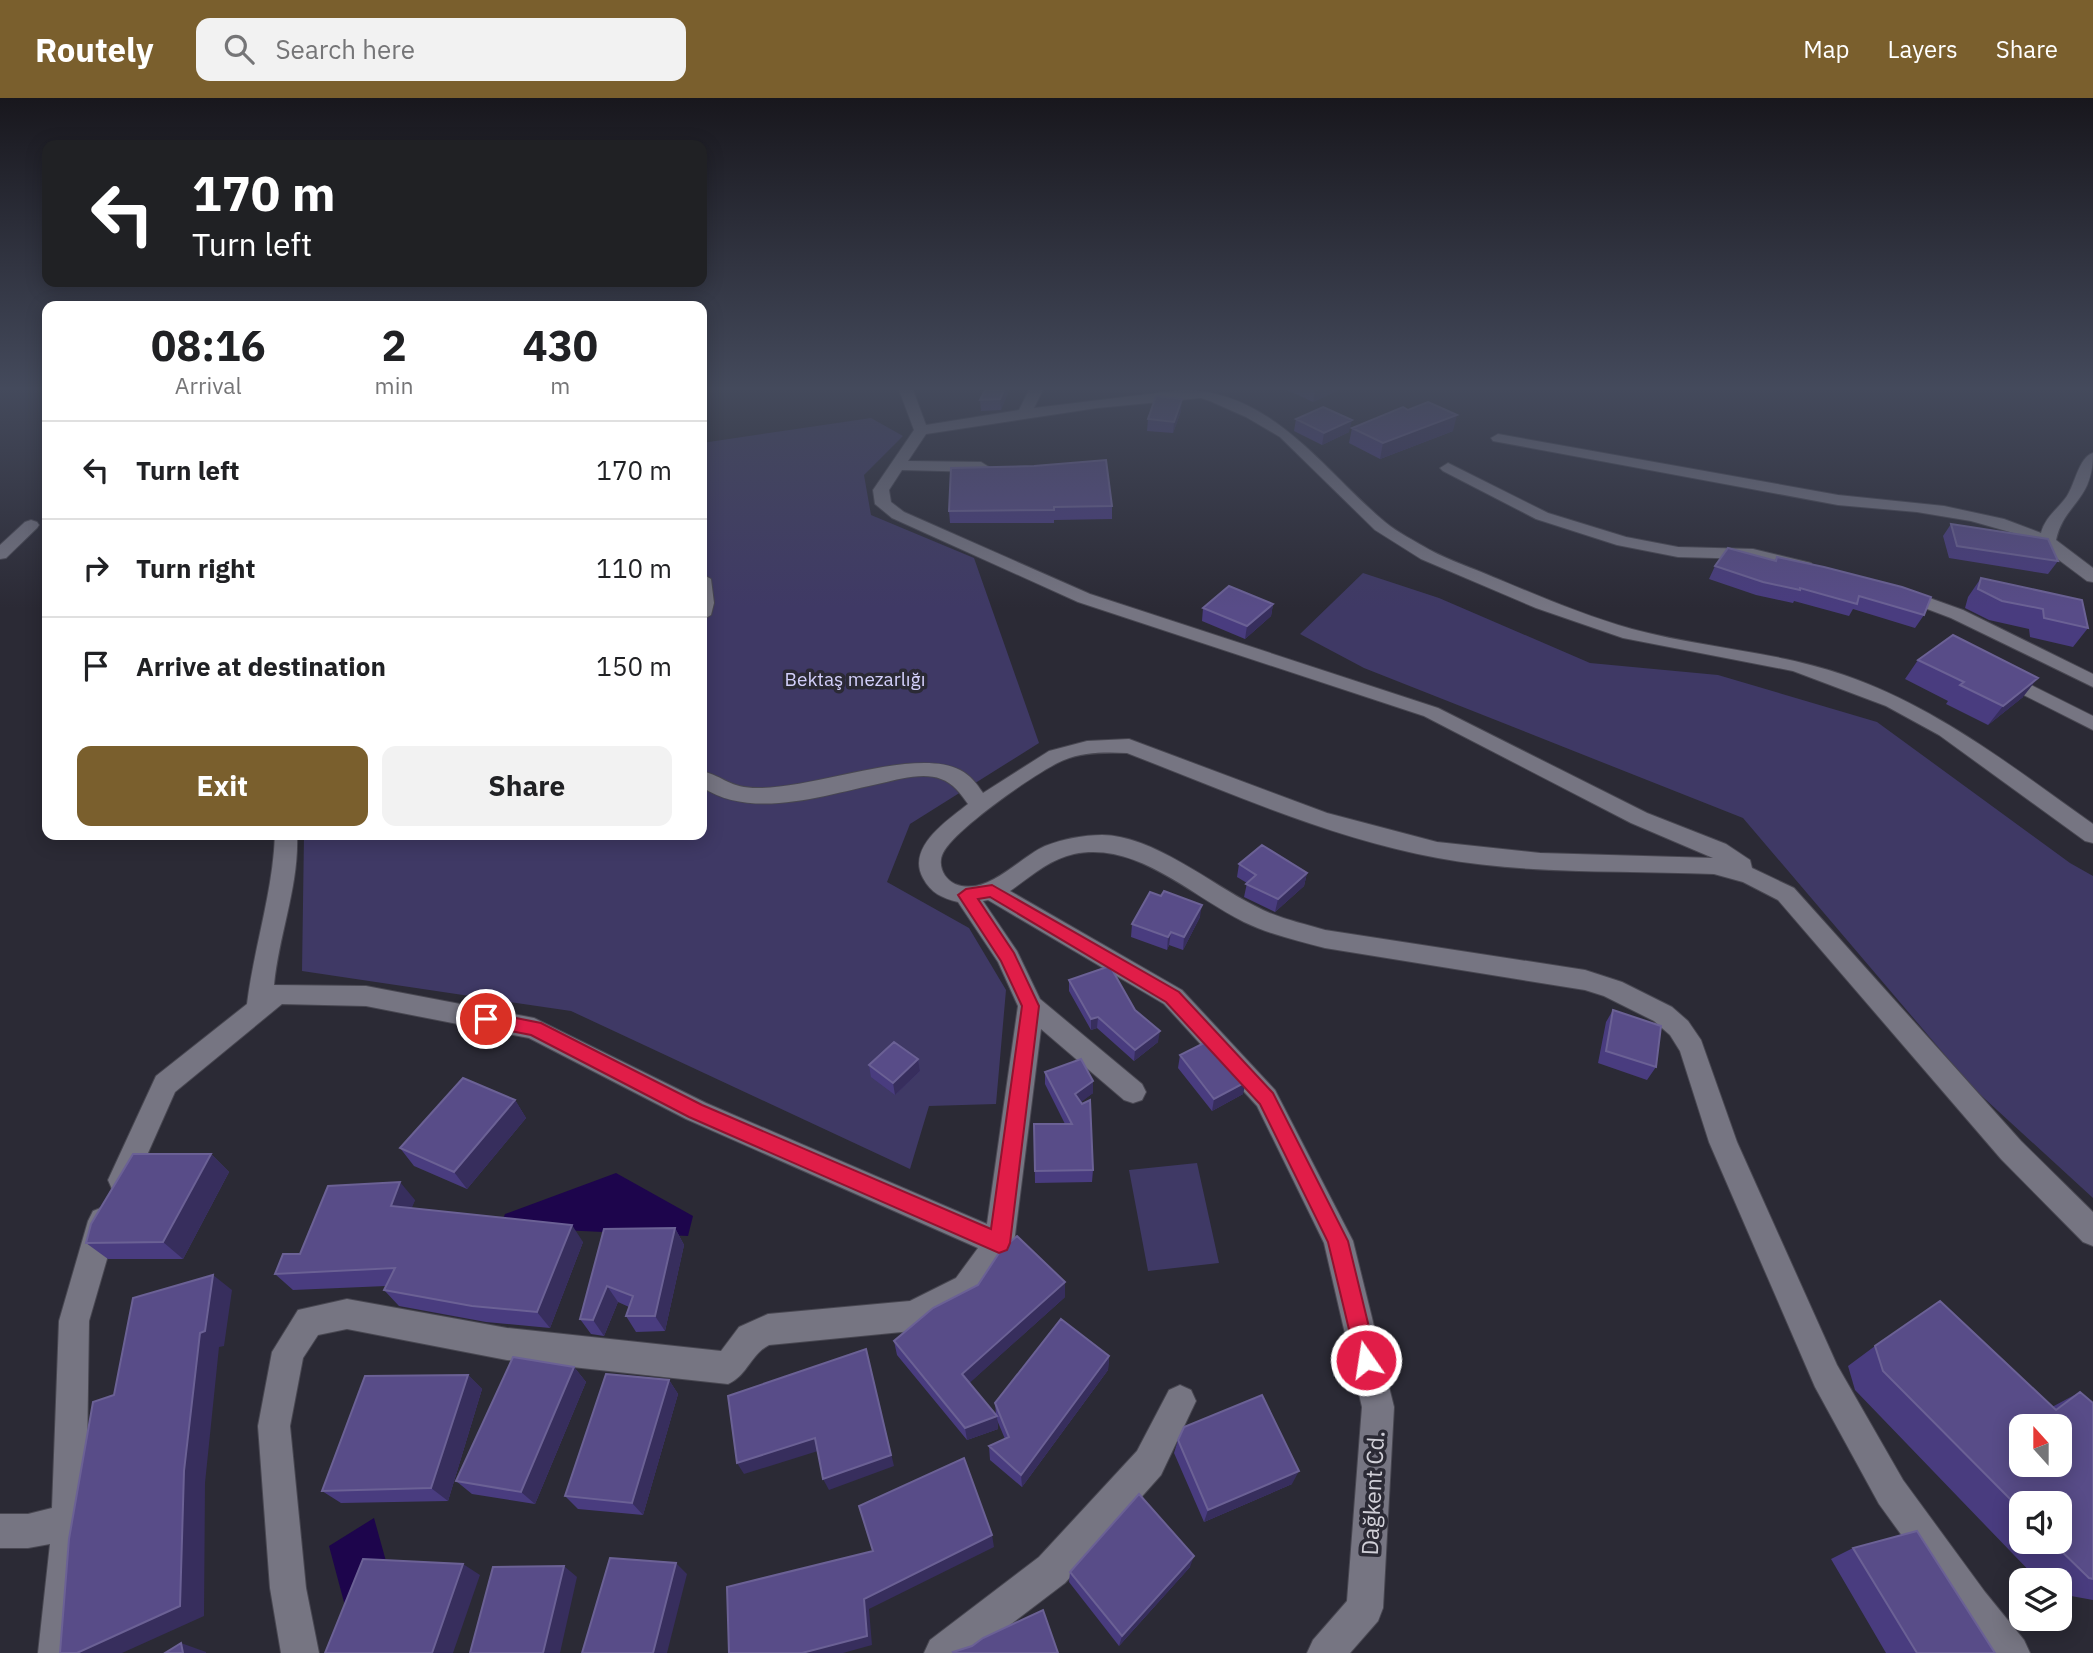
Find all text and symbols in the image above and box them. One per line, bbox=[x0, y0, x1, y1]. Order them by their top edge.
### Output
search box bbox=[196, 18, 686, 81]
text: Routely bbox=[35, 28, 154, 71]
icon: search bbox=[220, 30, 258, 68]
text: Search here bbox=[276, 32, 415, 66]
text: Map bbox=[1803, 33, 1850, 65]
text: Layers bbox=[1888, 33, 1958, 65]
text: Share bbox=[1996, 33, 2058, 65]
text: 170 m bbox=[192, 161, 336, 224]
icon: left bbox=[77, 168, 168, 259]
text: Turn left bbox=[192, 223, 312, 265]
text: 08:16 bbox=[151, 318, 266, 373]
text: 2 bbox=[381, 318, 407, 373]
text: 430 bbox=[522, 318, 598, 373]
text: Arrival bbox=[175, 370, 242, 400]
text: min bbox=[375, 370, 413, 400]
text: m bbox=[550, 370, 570, 400]
icon: left bbox=[77, 451, 115, 489]
text: Turn left bbox=[136, 453, 239, 487]
text: 170 m bbox=[596, 453, 672, 487]
icon: right bbox=[77, 549, 115, 587]
text: Turn right bbox=[136, 551, 255, 585]
text: 110 m bbox=[596, 551, 672, 585]
icon: arrive bbox=[77, 647, 115, 685]
text: Arrive at destination bbox=[136, 649, 386, 683]
text: 150 m bbox=[596, 649, 672, 683]
park label: Bektaş mezarlığı bbox=[785, 667, 925, 691]
button: Exit bbox=[77, 746, 368, 826]
button: Share bbox=[382, 746, 672, 826]
pin bbox=[456, 989, 516, 1049]
icon: arrive bbox=[467, 1000, 505, 1038]
position arrow bbox=[1329, 1323, 1403, 1397]
north arrow bbox=[2009, 1414, 2072, 1477]
map controls bbox=[2009, 1414, 2072, 1631]
street label: Dağkent Cd. bbox=[1354, 1430, 1390, 1556]
button: sound bbox=[2009, 1491, 2072, 1554]
button: layers bbox=[2009, 1568, 2072, 1631]

